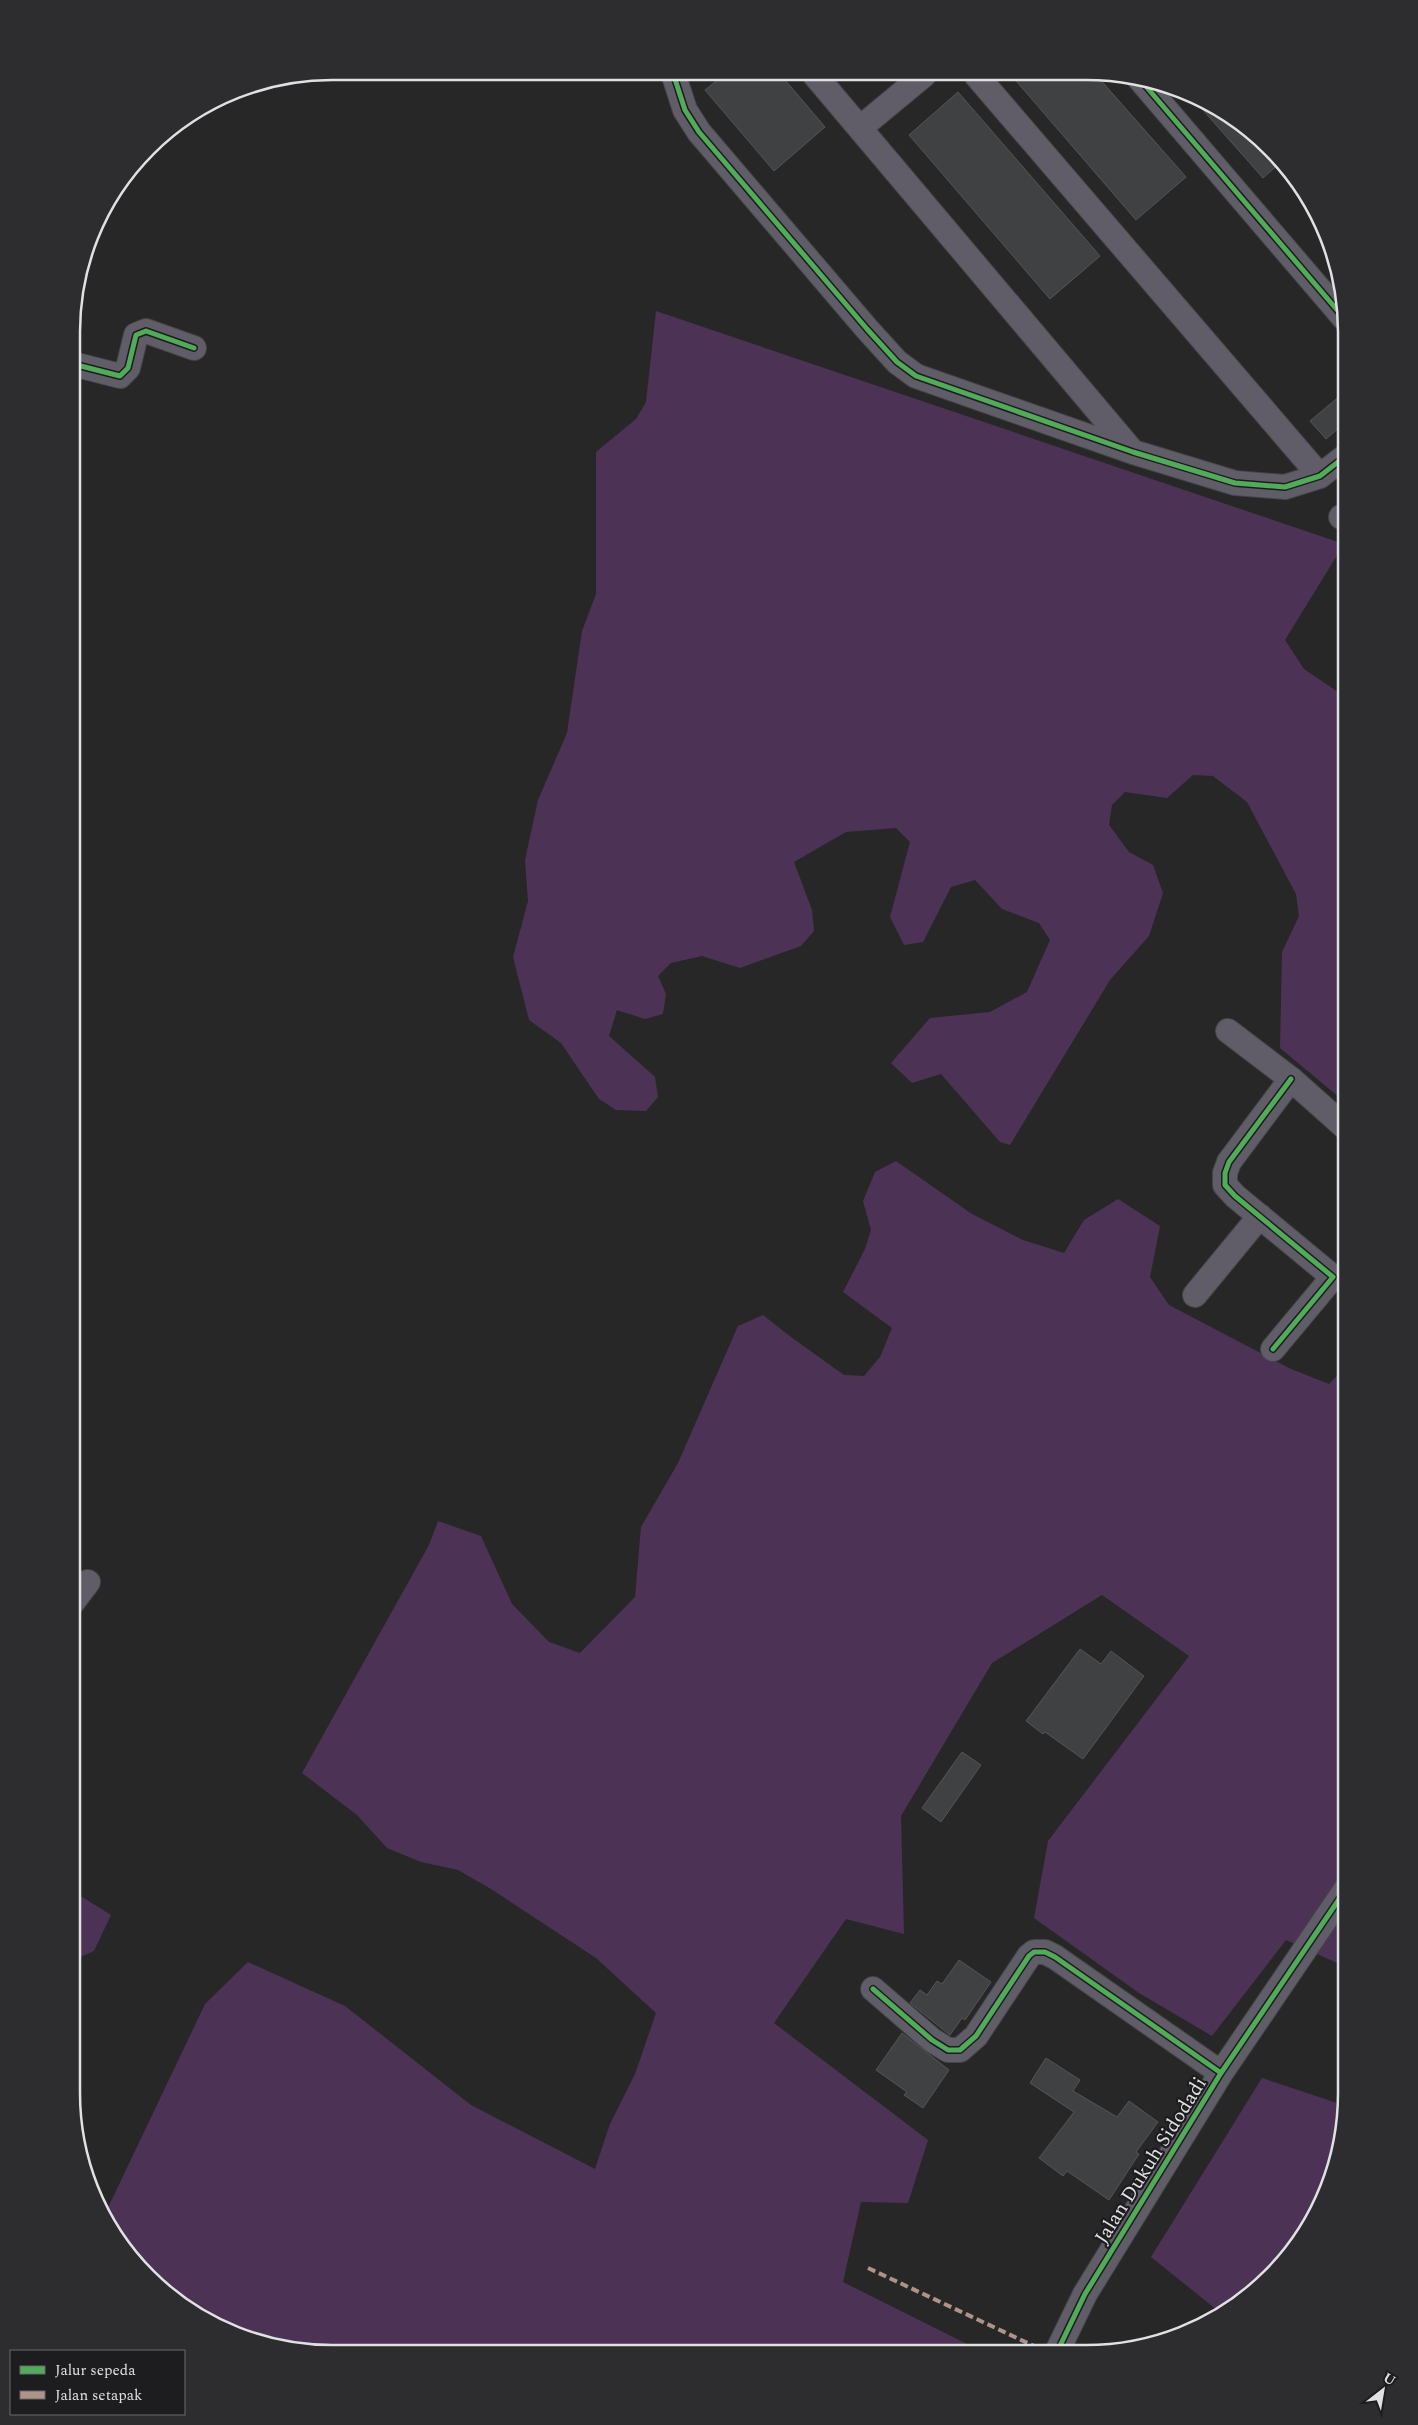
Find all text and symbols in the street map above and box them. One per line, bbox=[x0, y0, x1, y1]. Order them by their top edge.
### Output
street label: Jalan Dukuh Sidodadi bbox=[1087, 2071, 1214, 2250]
legend bbox=[10, 2350, 185, 2415]
text: Jalur sepeda bbox=[55, 2359, 136, 2382]
north arrow bbox=[1358, 2365, 1408, 2415]
text: U bbox=[1379, 2367, 1400, 2391]
text: Jalan setapak bbox=[55, 2384, 142, 2407]

